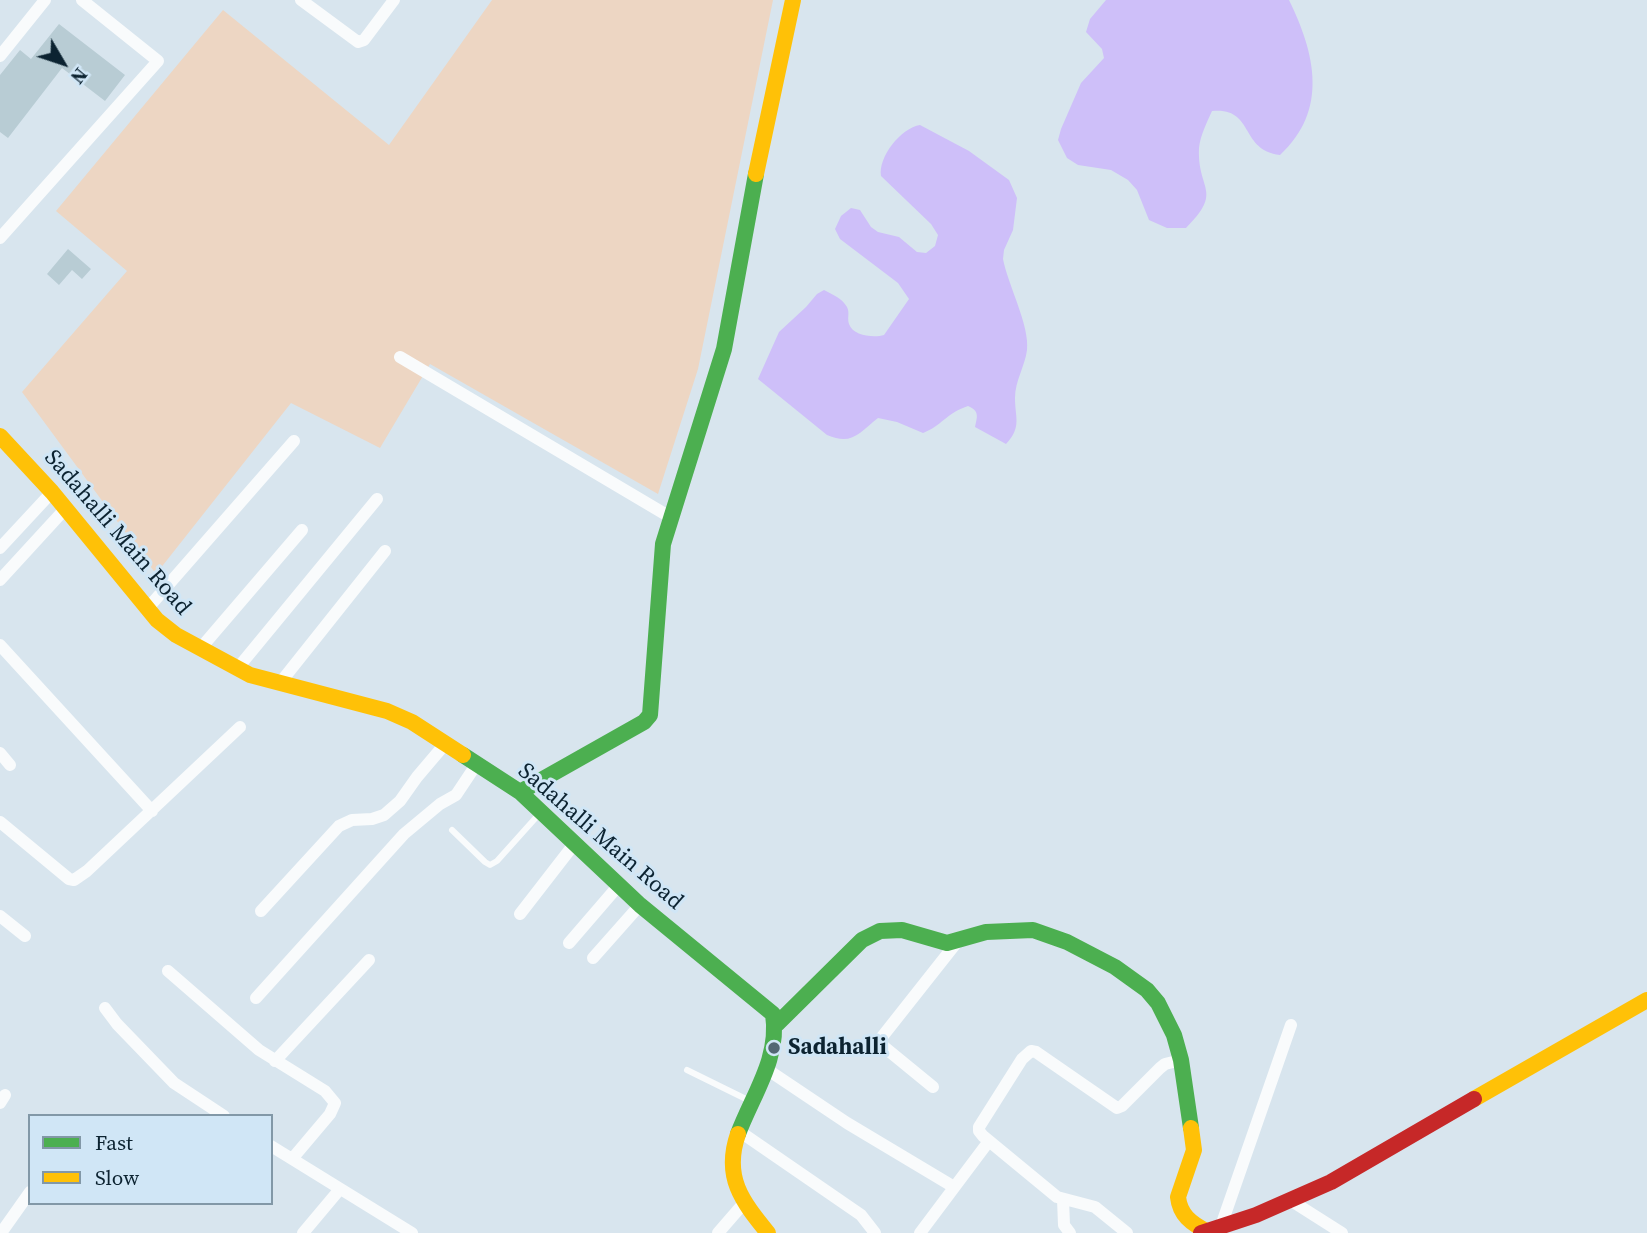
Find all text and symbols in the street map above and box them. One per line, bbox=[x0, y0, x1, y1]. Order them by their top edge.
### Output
north arrow bbox=[28, 28, 98, 98]
text: N bbox=[65, 63, 94, 90]
street label: Sadahalli Main Road bbox=[38, 445, 196, 621]
street label: Sadahalli Main Road bbox=[512, 758, 688, 916]
place label: Sadahalli bbox=[788, 1034, 887, 1062]
marker: Sadahalli bbox=[766, 1040, 782, 1056]
legend bbox=[28, 1114, 273, 1205]
text: Fast bbox=[95, 1128, 133, 1157]
text: Slow bbox=[95, 1163, 139, 1192]

